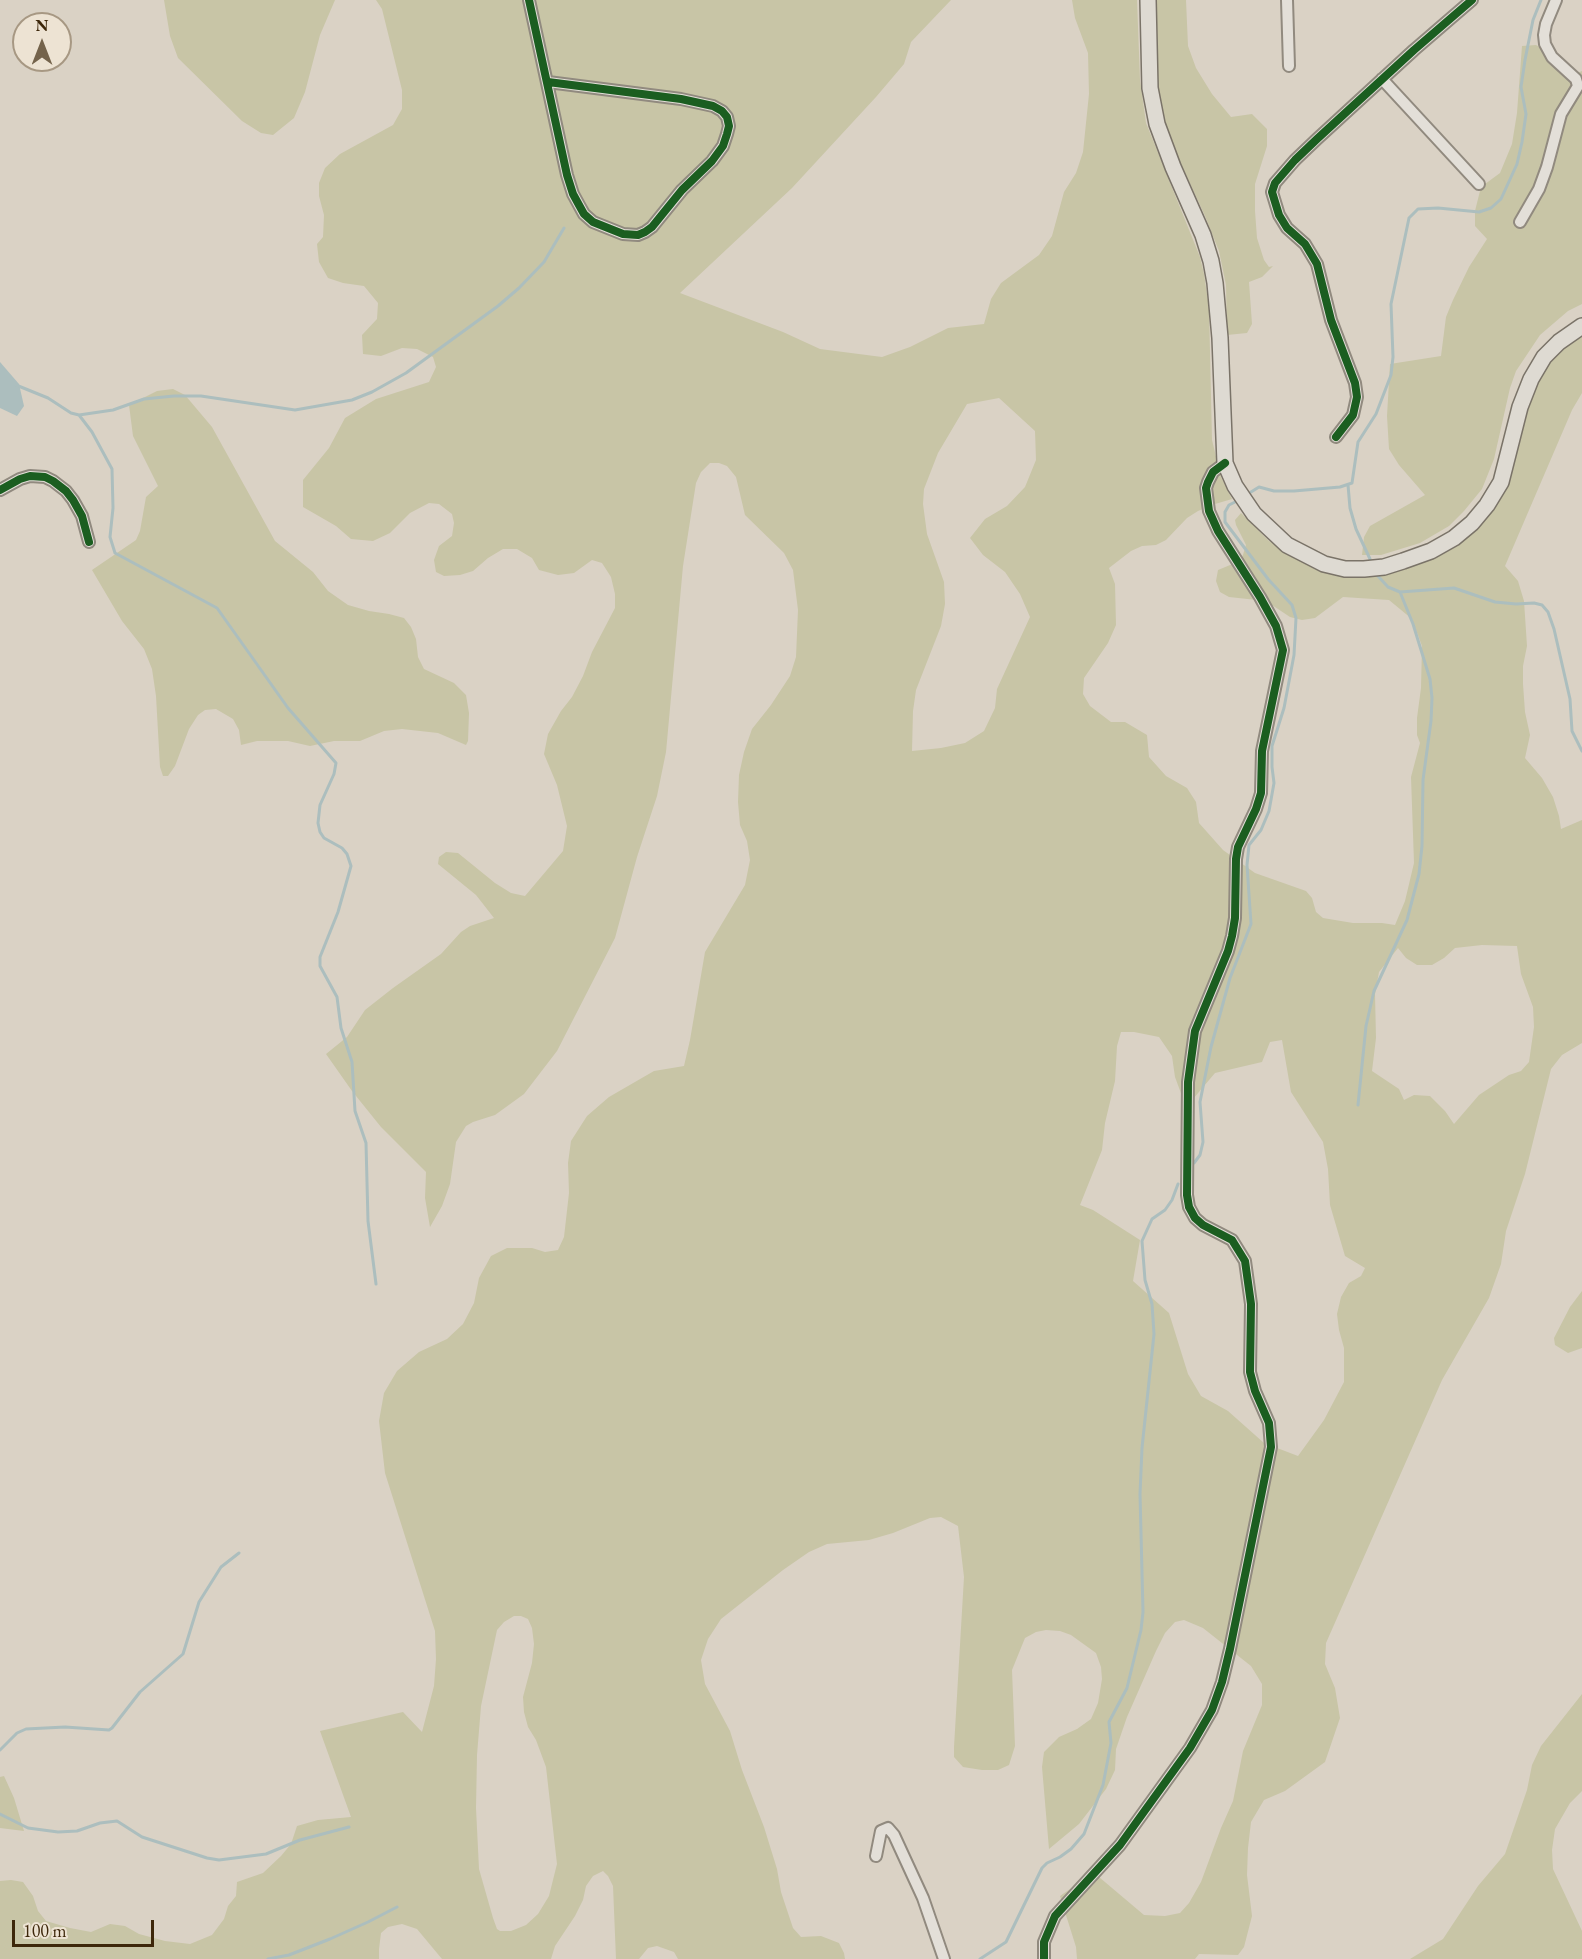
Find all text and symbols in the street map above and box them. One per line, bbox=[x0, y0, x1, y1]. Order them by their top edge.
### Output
north arrow bbox=[12, 12, 72, 72]
text: N bbox=[36, 15, 48, 36]
scale bar bbox=[15, 1908, 158, 1946]
text: 100 m bbox=[23, 1919, 67, 1942]

